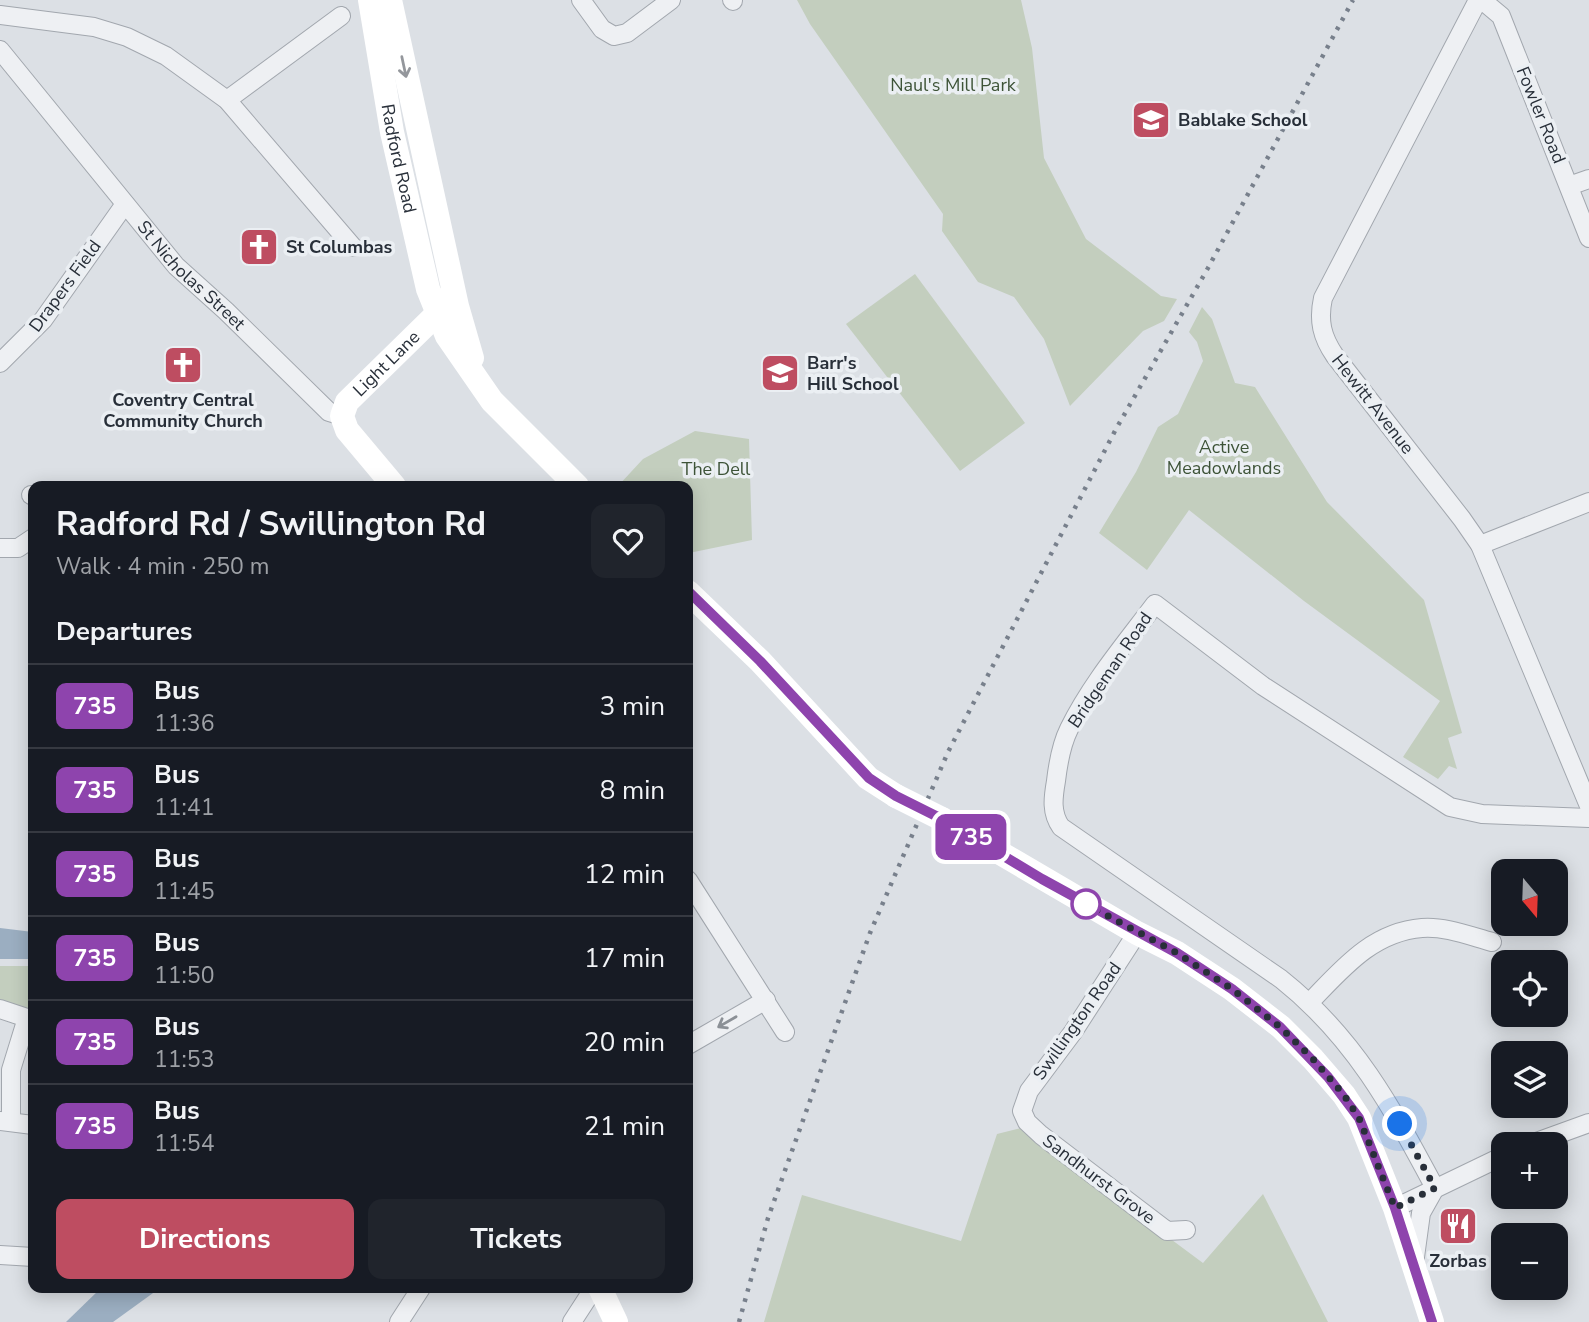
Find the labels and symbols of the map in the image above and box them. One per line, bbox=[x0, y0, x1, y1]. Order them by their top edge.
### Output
one-way arrow bbox=[397, 55, 411, 78]
street label: Fowler Road bbox=[1511, 63, 1571, 167]
park label: Naul's Mill Park bbox=[890, 73, 1017, 97]
school or university icon: Bablake School bbox=[1130, 99, 1172, 141]
street label: Radford Road bbox=[375, 102, 422, 215]
place label: Bablake School bbox=[1178, 108, 1308, 132]
street label: St Nicholas Street bbox=[132, 216, 251, 336]
church icon: St Columbas bbox=[238, 226, 280, 268]
street label: Drapers Field bbox=[23, 235, 107, 337]
place label: St Columbas bbox=[286, 235, 393, 259]
street label: Light Lane bbox=[348, 325, 425, 402]
church icon: Coventry Central Community Church bbox=[162, 344, 204, 386]
street label: Hewitt Avenue bbox=[1326, 349, 1420, 459]
place label: Barr's Hill School bbox=[807, 351, 899, 396]
school or university icon: Barr's Hill School bbox=[759, 352, 801, 394]
place label: Coventry Central Community Church bbox=[103, 388, 263, 433]
park label: Active Meadowlands bbox=[1167, 435, 1281, 480]
park label: The Dell bbox=[682, 457, 751, 481]
street label: Bridgeman Road bbox=[1062, 607, 1158, 733]
line badge: 735 bbox=[931, 814, 1011, 860]
north arrow bbox=[1491, 859, 1568, 936]
unlabelled marker bbox=[1071, 889, 1101, 919]
street label: Swillington Road bbox=[1027, 957, 1127, 1085]
one-way arrow bbox=[717, 1015, 737, 1029]
your location bbox=[1382, 1106, 1417, 1141]
street label: Sandhurst Grove bbox=[1038, 1129, 1160, 1229]
restaurant icon: Zorbas bbox=[1437, 1205, 1479, 1247]
place label: Zorbas bbox=[1429, 1249, 1487, 1273]

